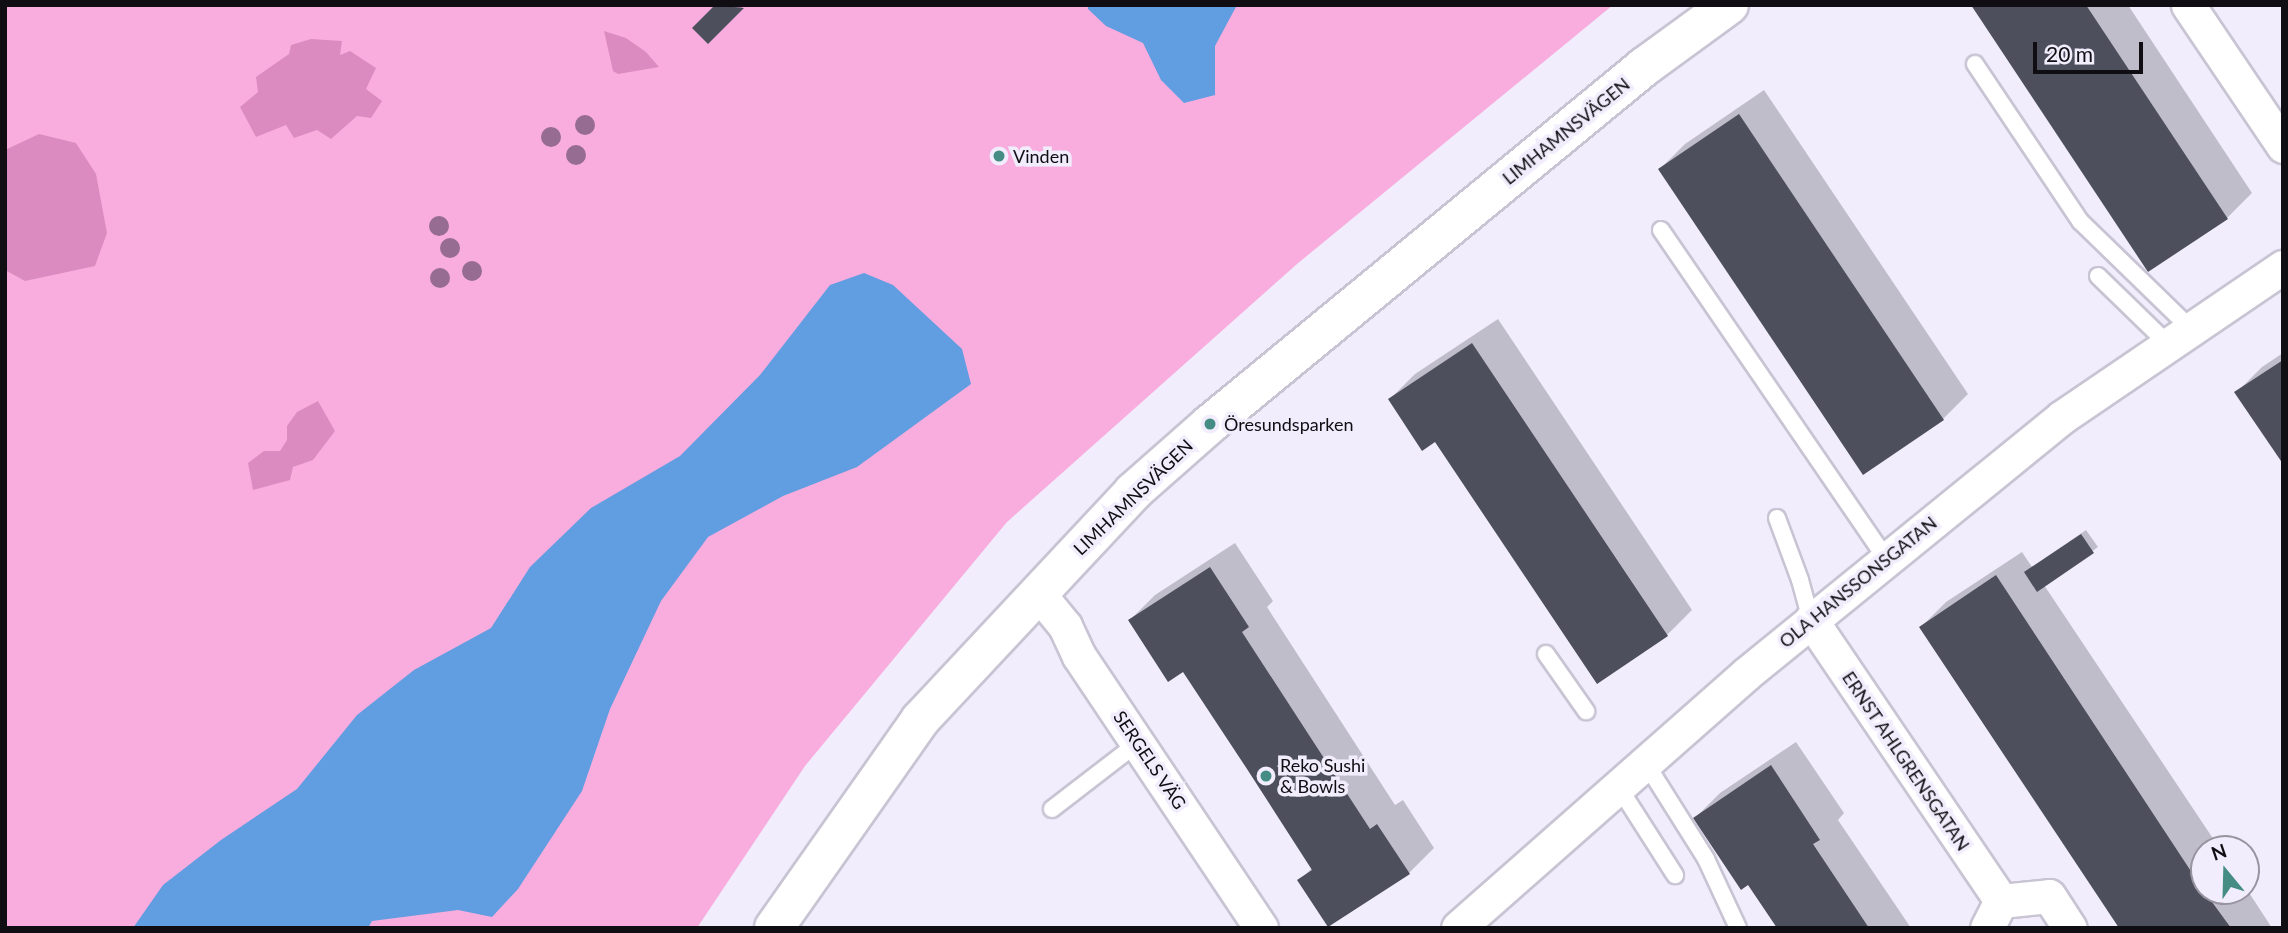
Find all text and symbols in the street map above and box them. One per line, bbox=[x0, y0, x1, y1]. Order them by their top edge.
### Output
scale bar bbox=[2036, 28, 2146, 72]
text: 20 m bbox=[2046, 41, 2093, 66]
street label: LIMHAMNSVÄGEN bbox=[1498, 73, 1634, 189]
place label: Vinden bbox=[1013, 145, 1069, 167]
marker: Vinden bbox=[991, 148, 1007, 164]
place label: Öresundsparken bbox=[1224, 413, 1353, 435]
marker: Öresundsparken bbox=[1202, 416, 1218, 432]
street label: LIMHAMNSVÄGEN bbox=[1069, 435, 1197, 559]
street label: OLA HANSSONSGATAN bbox=[1775, 512, 1941, 652]
street label: ERNST AHLGRENSGATAN bbox=[1838, 667, 1974, 855]
street label: SERGELS VÄG bbox=[1109, 706, 1191, 814]
place label: Reko Sushi & Bowls bbox=[1280, 755, 1365, 798]
marker: Reko Sushi & Bowls bbox=[1258, 768, 1274, 784]
north arrow bbox=[2190, 835, 2260, 905]
text: N bbox=[2208, 838, 2229, 865]

